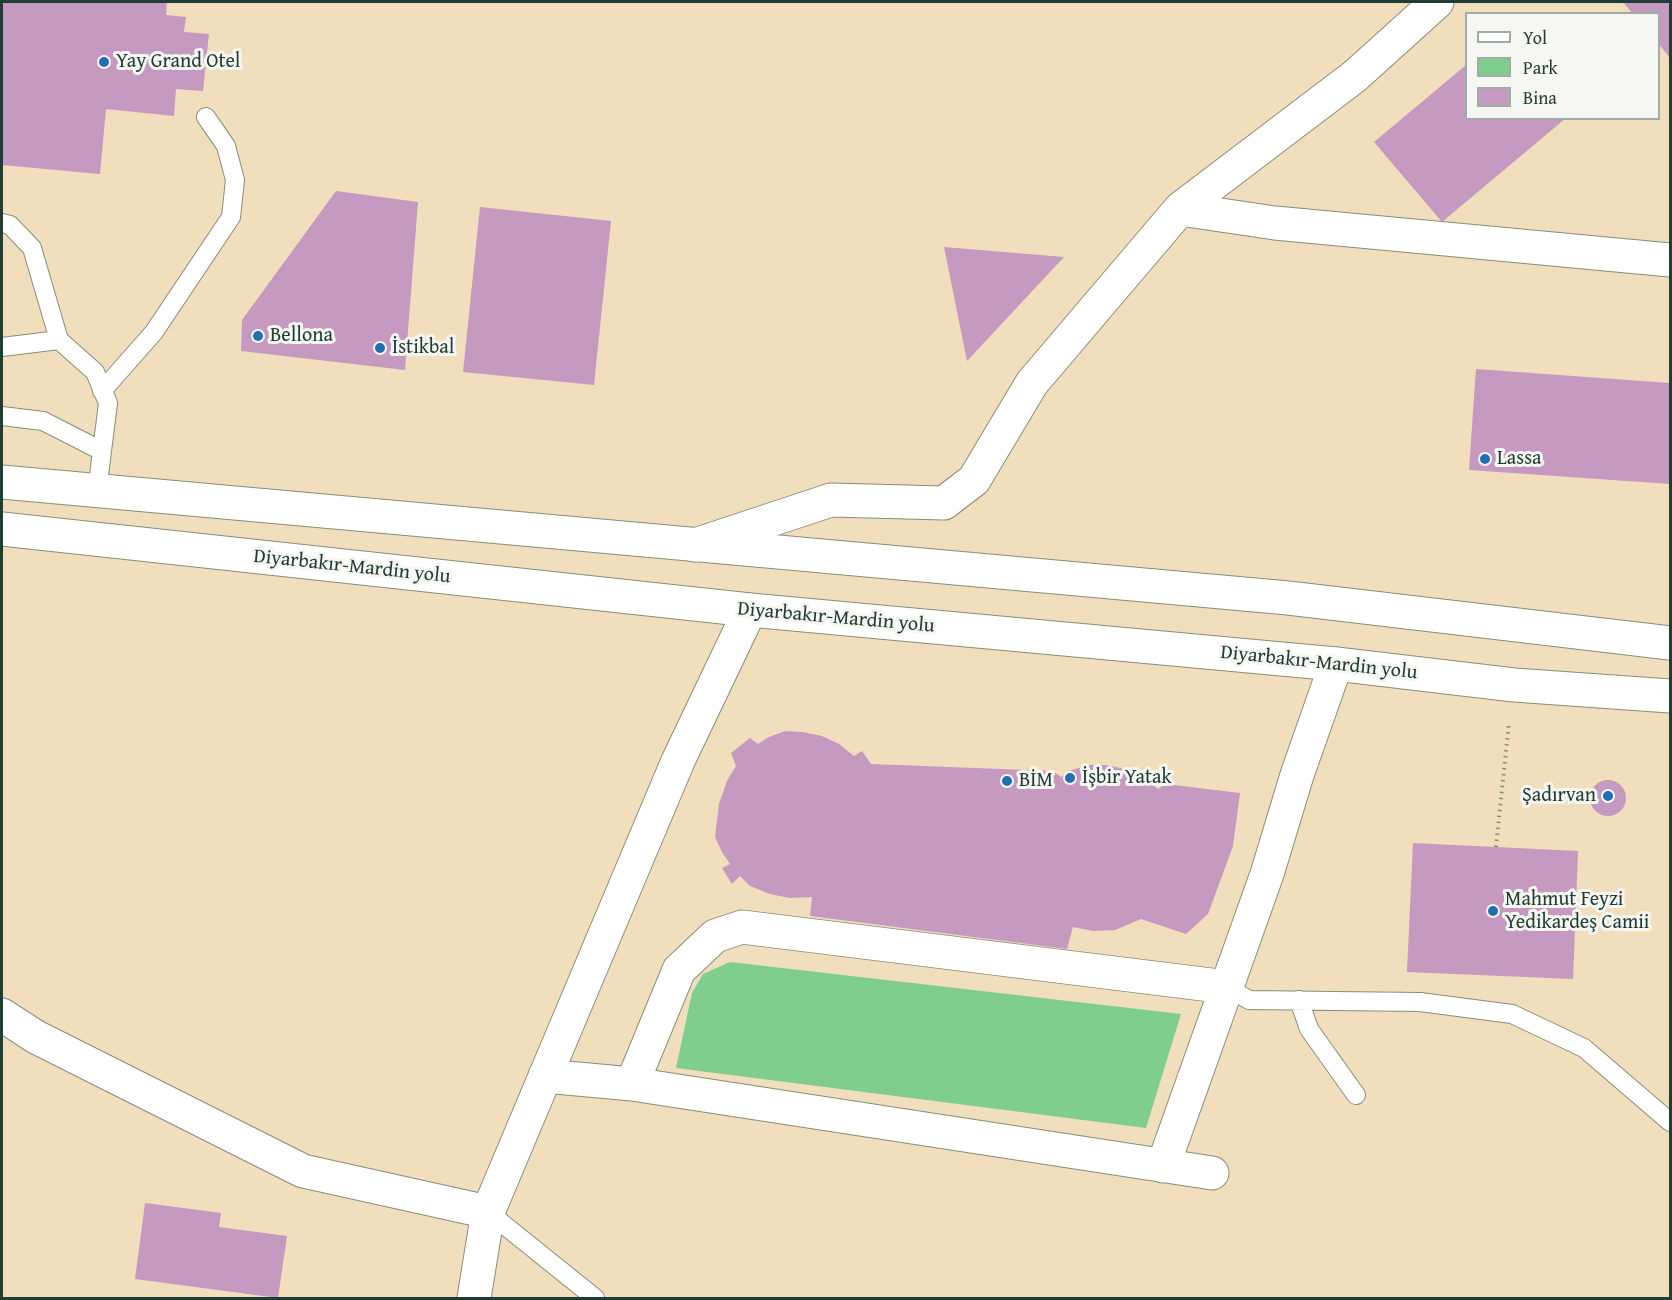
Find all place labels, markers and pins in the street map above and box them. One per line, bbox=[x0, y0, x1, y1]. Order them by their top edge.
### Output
place label: Yay Grand Otel bbox=[116, 50, 240, 74]
marker: Yay Grand Otel bbox=[97, 55, 111, 69]
place label: Bellona bbox=[270, 324, 333, 348]
marker: Bellona bbox=[251, 329, 265, 343]
place label: İstikbal bbox=[392, 336, 454, 360]
marker: İstikbal bbox=[373, 341, 387, 355]
place label: Lassa bbox=[1497, 447, 1542, 471]
marker: Lassa bbox=[1478, 452, 1492, 466]
place label: İşbir Yatak bbox=[1082, 766, 1172, 790]
place label: BİM bbox=[1019, 769, 1053, 793]
marker: İşbir Yatak bbox=[1063, 771, 1077, 785]
marker: BİM bbox=[1000, 774, 1014, 788]
place label: Şadırvan bbox=[1522, 784, 1596, 808]
marker: Şadırvan bbox=[1601, 789, 1615, 803]
place label: Mahmut Feyzi Yedikardeş Camii bbox=[1505, 888, 1649, 935]
marker: Mahmut Feyzi Yedikardeş Camii bbox=[1486, 904, 1500, 918]

